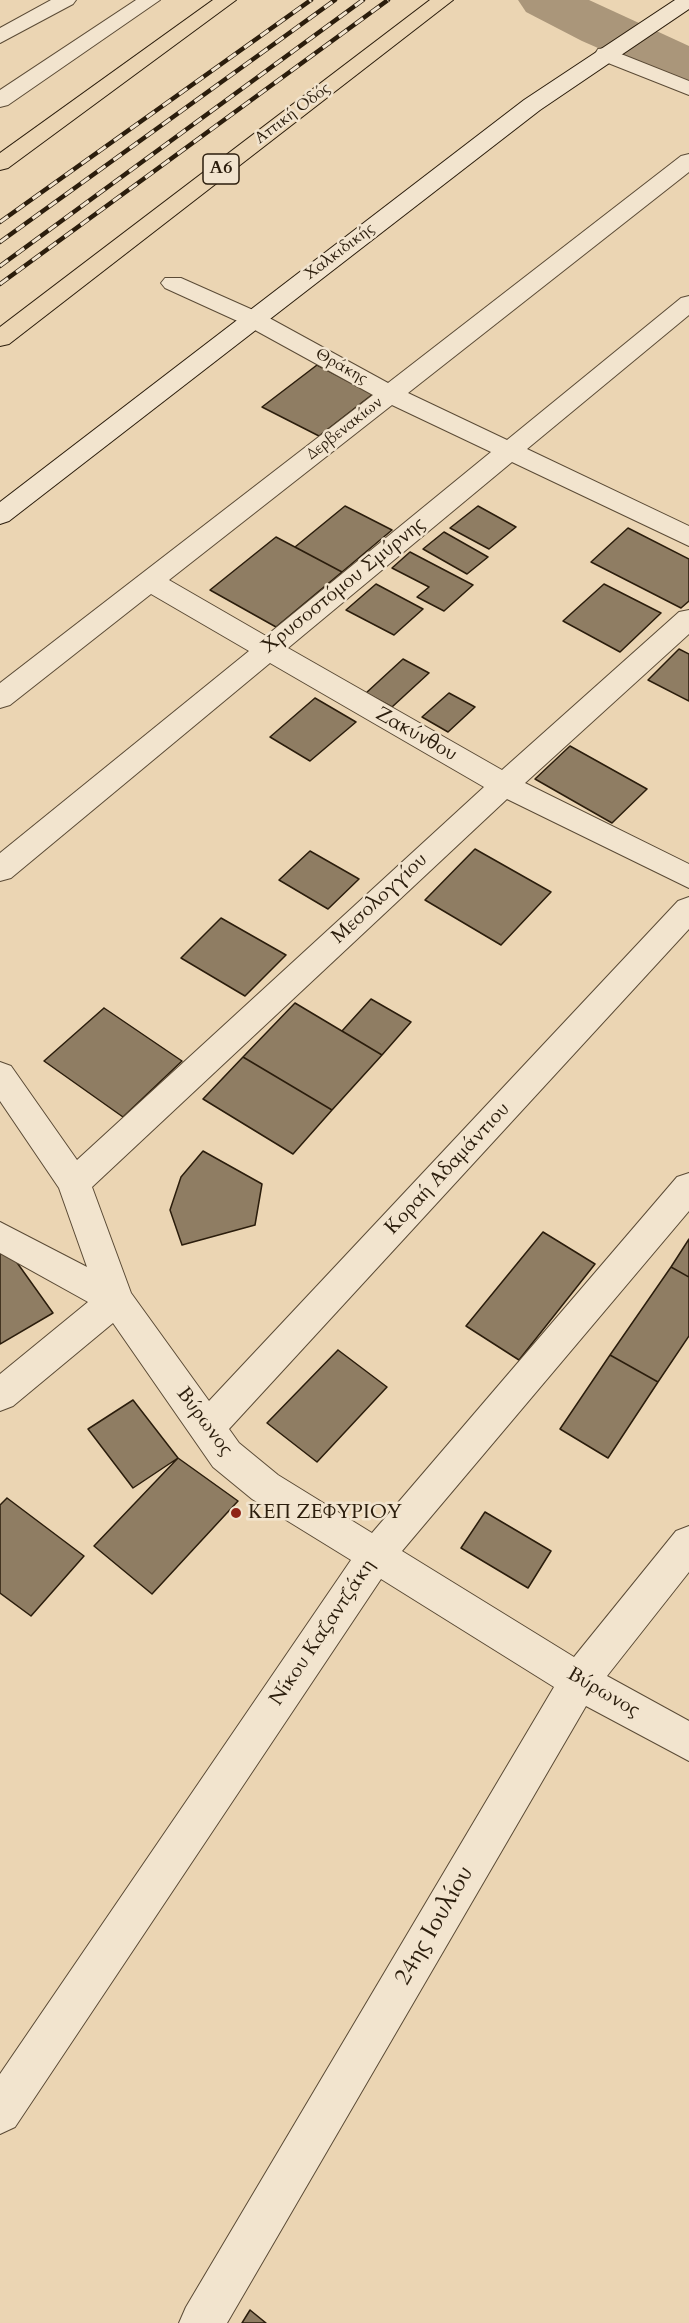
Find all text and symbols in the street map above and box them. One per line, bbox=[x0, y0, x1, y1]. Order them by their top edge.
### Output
street label: Αττική Οδός bbox=[251, 79, 335, 149]
road number: Α6 bbox=[203, 154, 239, 184]
street label: Χαλκιδικής bbox=[301, 219, 379, 285]
street label: Θράκης bbox=[312, 345, 370, 389]
street label: Δερβενακίων bbox=[303, 393, 387, 465]
street label: Χρυσοστόμου Σμύρνης bbox=[257, 513, 431, 659]
street label: Ζακύνθου bbox=[371, 703, 461, 767]
street label: Μεσολογγίου bbox=[327, 849, 433, 949]
street label: Κοραή Αδαμάντιου bbox=[381, 1098, 515, 1240]
street label: Βύρωνος bbox=[171, 1383, 237, 1461]
place label: ΚΕΠ ΖΕΦΥΡΙΟΥ bbox=[248, 1501, 402, 1525]
marker: ΚΕΠ ΖΕΦΥΡΙΟΥ bbox=[229, 1506, 243, 1520]
street label: Νίκου Καζαντζάκη bbox=[265, 1555, 381, 1711]
street label: Βύρωνος bbox=[563, 1663, 643, 1723]
street label: 24ης Ιουλίου bbox=[389, 1861, 481, 1991]

